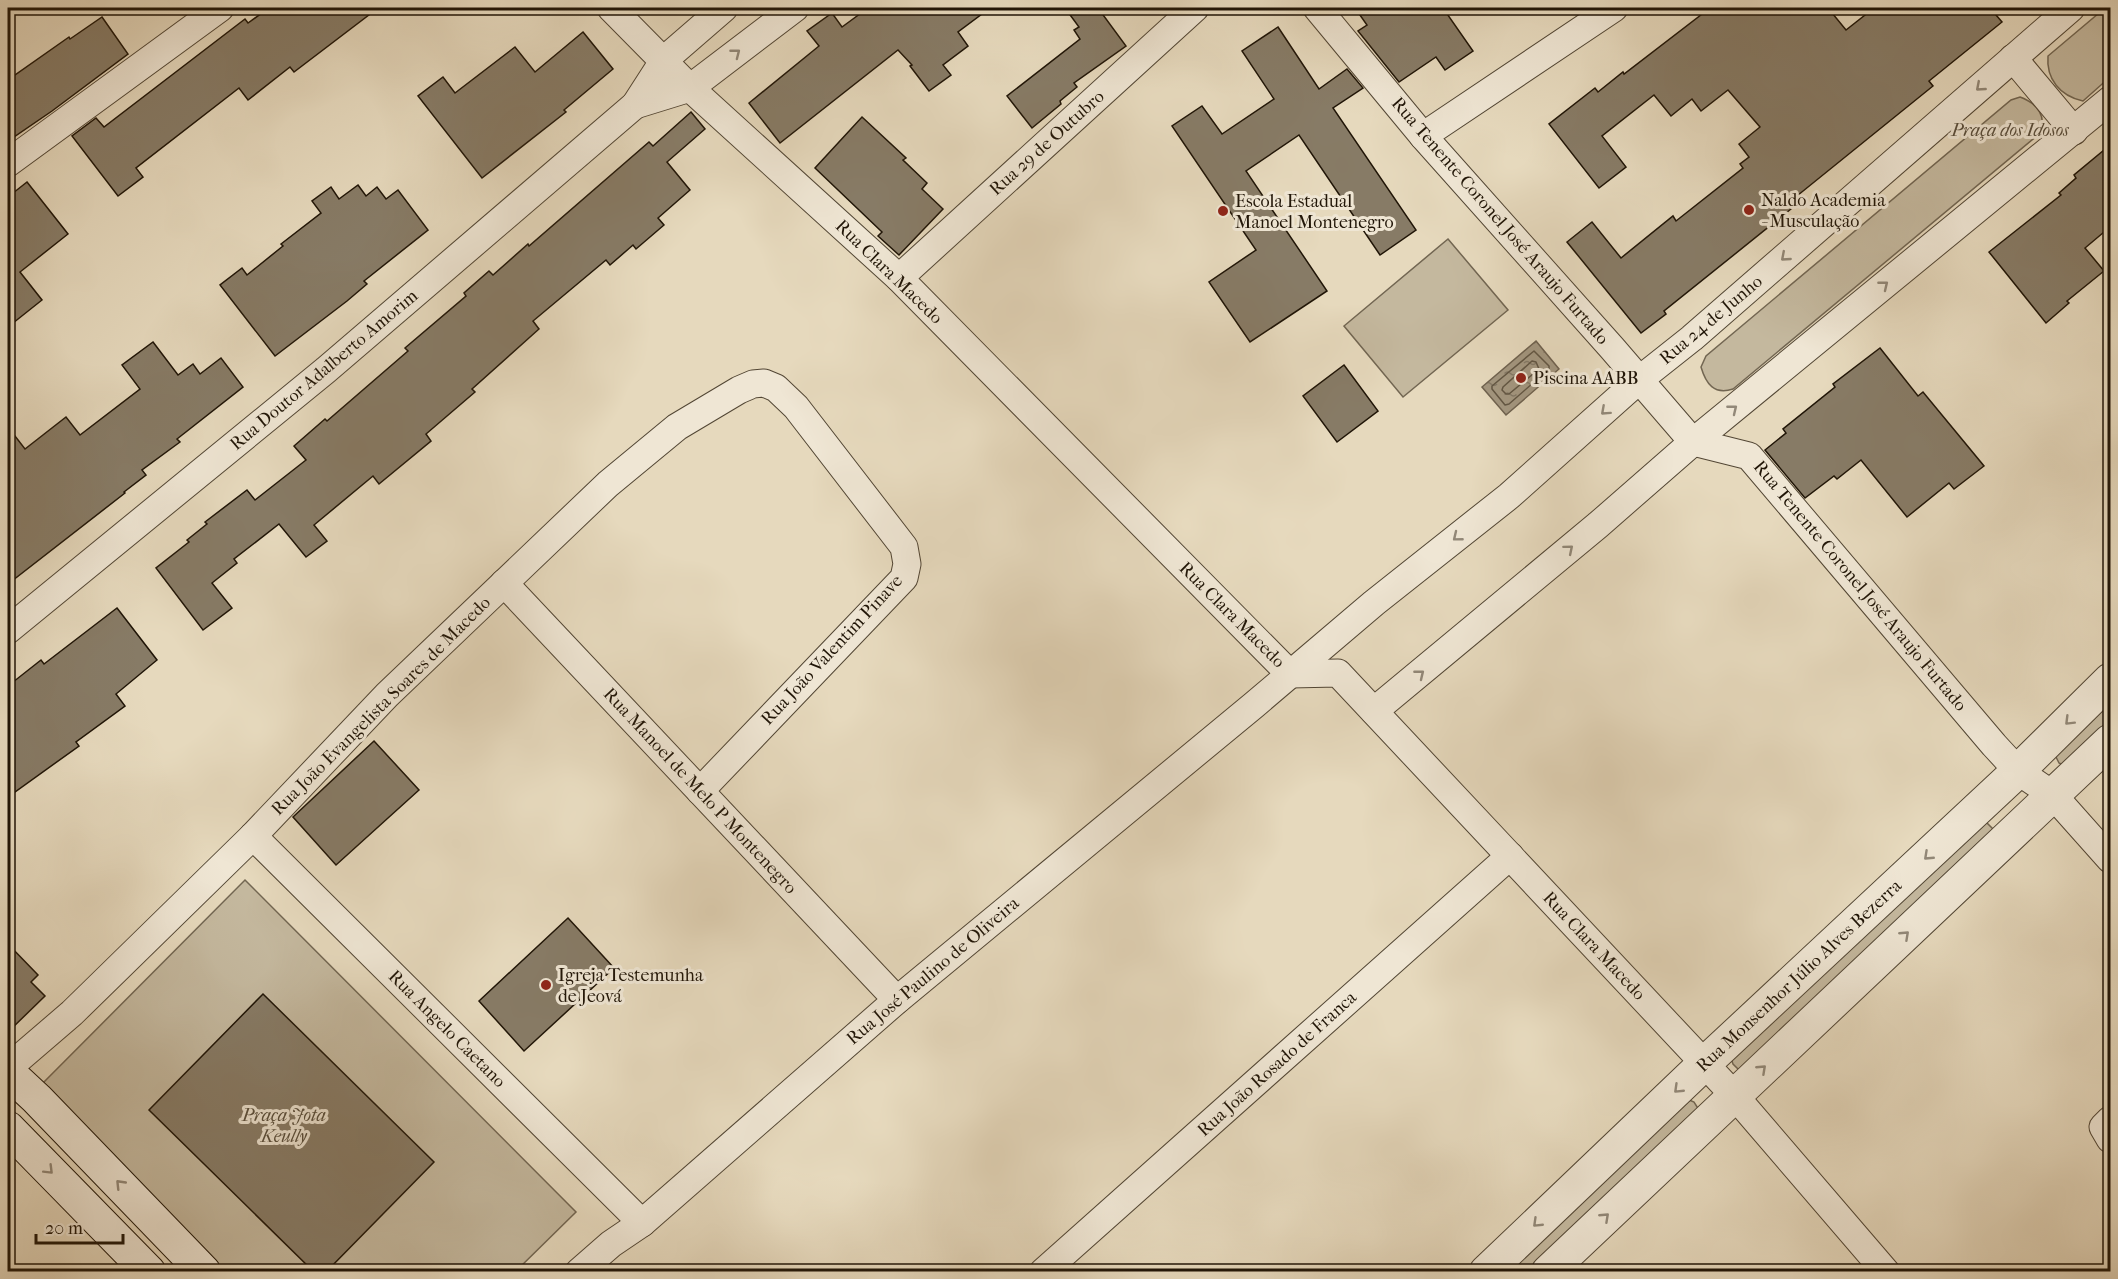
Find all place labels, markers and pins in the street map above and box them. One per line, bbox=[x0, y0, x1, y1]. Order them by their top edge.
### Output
place label: Naldo Academia - Musculação bbox=[1761, 190, 1886, 232]
place label: Escola Estadual Manoel Montenegro bbox=[1235, 191, 1394, 233]
marker: Naldo Academia - Musculação bbox=[1742, 203, 1756, 217]
marker: Escola Estadual Manoel Montenegro bbox=[1216, 204, 1230, 218]
place label: Piscina AABB bbox=[1533, 368, 1638, 389]
marker: Piscina AABB bbox=[1514, 371, 1528, 385]
place label: Igreja Testemunha de Jeová bbox=[558, 965, 704, 1007]
marker: Igreja Testemunha de Jeová bbox=[539, 978, 553, 992]

